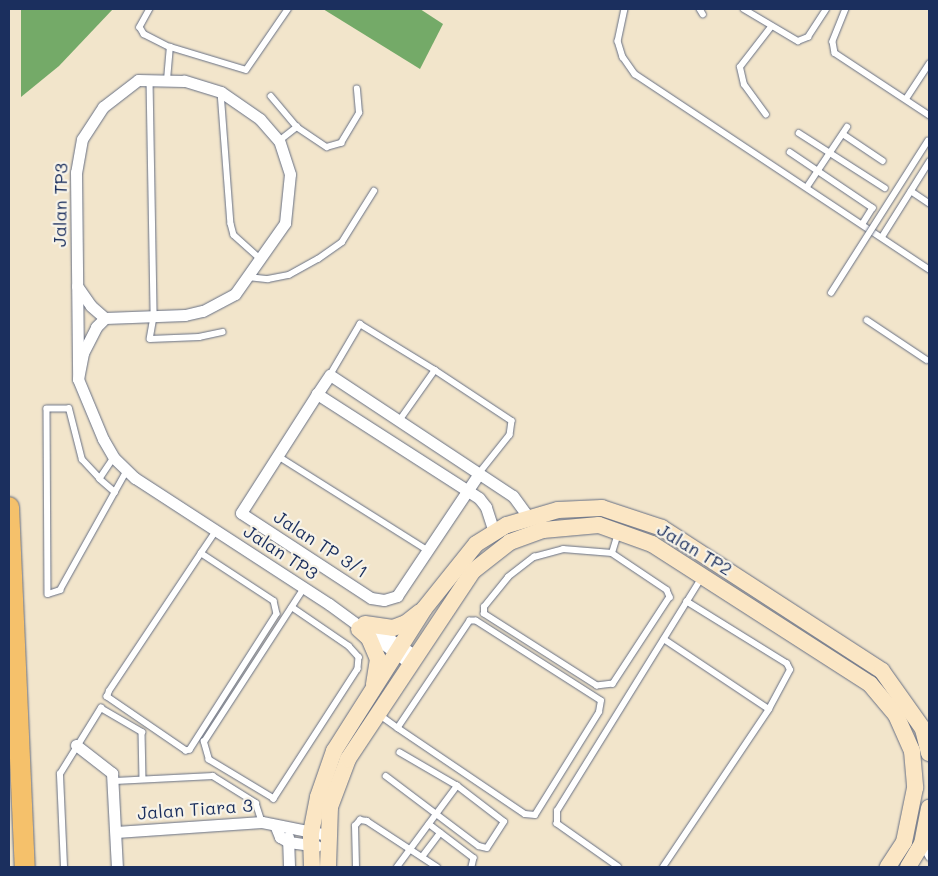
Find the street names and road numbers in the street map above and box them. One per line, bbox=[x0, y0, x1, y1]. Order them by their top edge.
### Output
street label: Jalan TP3 bbox=[48, 163, 72, 247]
street label: Jalan TP 3/1 bbox=[270, 506, 372, 582]
street label: Jalan TP2 bbox=[654, 518, 736, 580]
street label: Jalan TP3 bbox=[240, 520, 322, 584]
street label: Jalan Tiara 3 bbox=[136, 794, 254, 824]

